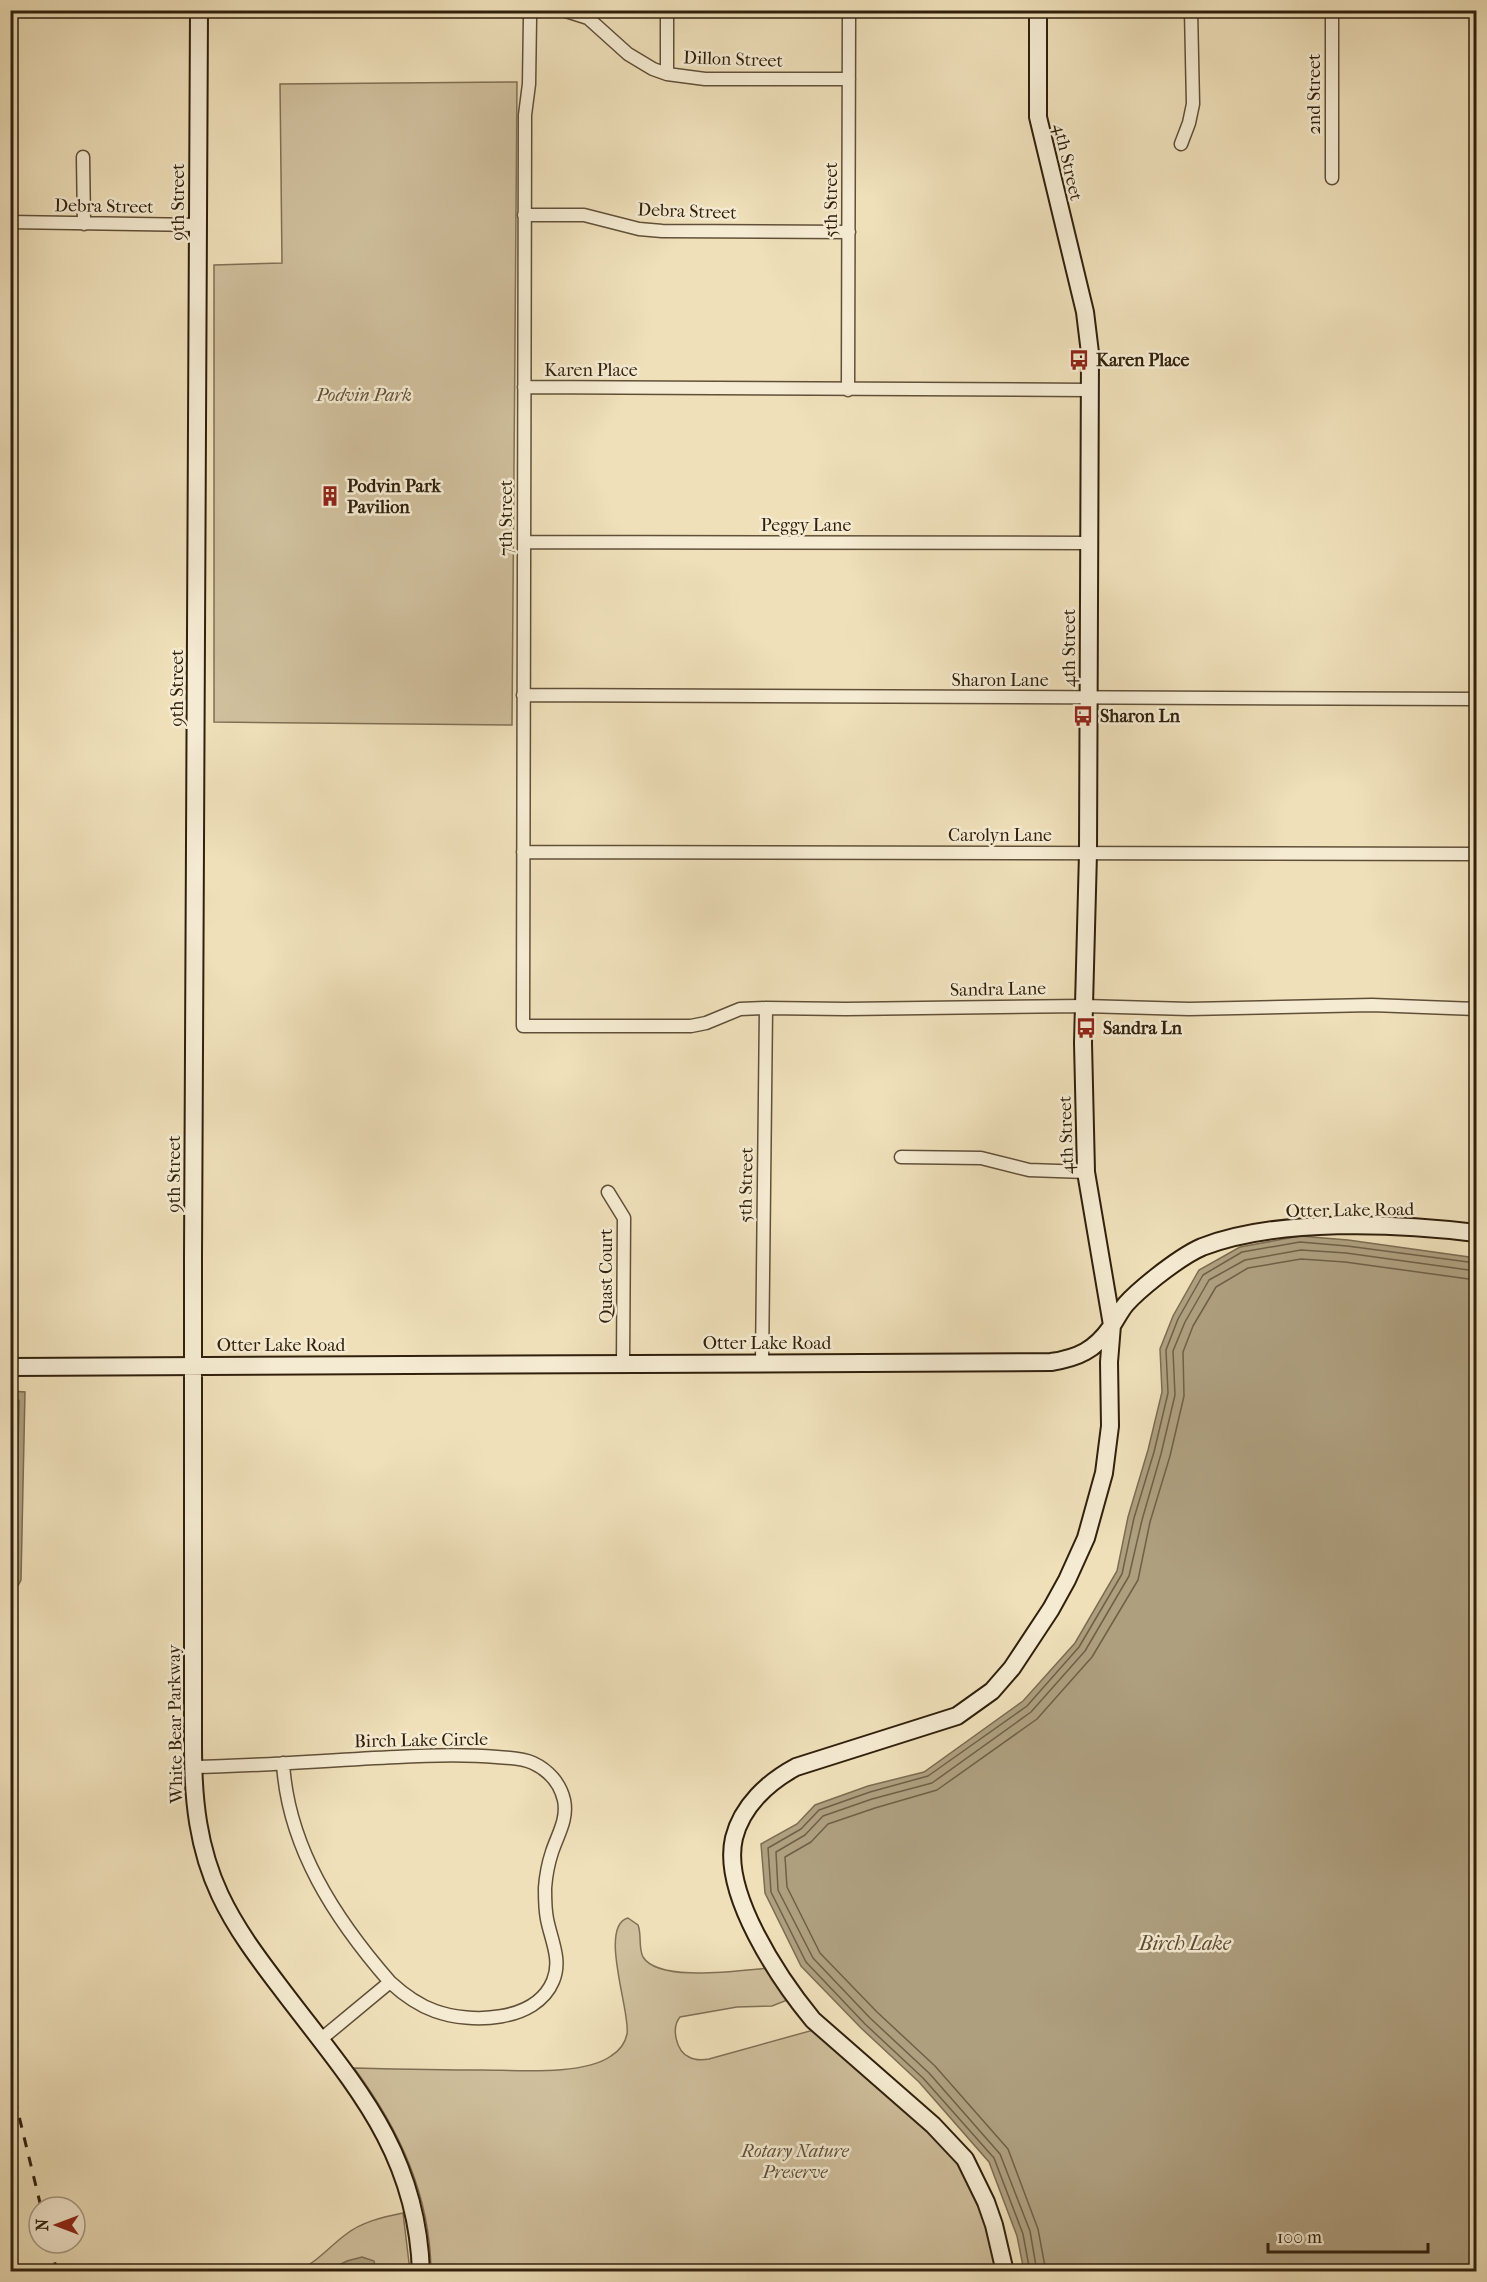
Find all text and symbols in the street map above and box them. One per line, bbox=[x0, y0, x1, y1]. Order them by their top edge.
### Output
street label: Dillon Street bbox=[683, 47, 784, 72]
street label: 2nd Street bbox=[1304, 53, 1325, 134]
street label: 4th Street bbox=[1048, 121, 1087, 203]
street label: 5th Street bbox=[821, 162, 842, 238]
street label: 9th Street bbox=[168, 163, 189, 241]
street label: Debra Street bbox=[54, 195, 154, 218]
street label: Debra Street bbox=[637, 199, 738, 224]
bus stop icon: Karen Place bbox=[1067, 348, 1091, 372]
place label: Karen Place bbox=[1096, 350, 1189, 371]
street label: Karen Place bbox=[544, 360, 638, 381]
park label: Podvin Park bbox=[315, 385, 412, 406]
place label: Podvin Park Pavilion bbox=[347, 476, 441, 518]
street label: 7th Street bbox=[496, 479, 517, 556]
building icon: Podvin Park Pavilion bbox=[318, 484, 342, 508]
street label: Peggy Lane bbox=[761, 515, 851, 536]
street label: 4th Street bbox=[1059, 608, 1080, 687]
street label: 9th Street bbox=[167, 649, 188, 727]
street label: Sharon Lane bbox=[951, 670, 1049, 691]
bus stop icon: Sharon Ln bbox=[1071, 704, 1095, 728]
place label: Sharon Ln bbox=[1100, 706, 1180, 727]
street label: Carolyn Lane bbox=[948, 825, 1052, 846]
street label: Sandra Lane bbox=[950, 978, 1046, 1001]
bus stop icon: Sandra Ln bbox=[1074, 1016, 1098, 1040]
place label: Sandra Ln bbox=[1103, 1018, 1182, 1039]
street label: 4th Street bbox=[1055, 1095, 1078, 1175]
street label: 9th Street bbox=[164, 1135, 185, 1213]
street label: 5th Street bbox=[735, 1146, 758, 1223]
street label: Otter Lake Road bbox=[1286, 1199, 1415, 1222]
street label: Quast Court bbox=[596, 1228, 617, 1323]
street label: Otter Lake Road bbox=[703, 1333, 831, 1354]
street label: Otter Lake Road bbox=[217, 1335, 345, 1356]
street label: White Bear Parkway bbox=[164, 1643, 187, 1805]
street label: Birch Lake Circle bbox=[354, 1729, 488, 1752]
water label: Birch Lake bbox=[1138, 1932, 1232, 1955]
park label: Rotary Nature Preserve bbox=[740, 2141, 850, 2183]
north arrow bbox=[27, 2195, 87, 2255]
scale bar bbox=[1268, 2216, 1428, 2254]
text: N bbox=[33, 2218, 52, 2231]
text: 100 m bbox=[1277, 2227, 1322, 2248]

